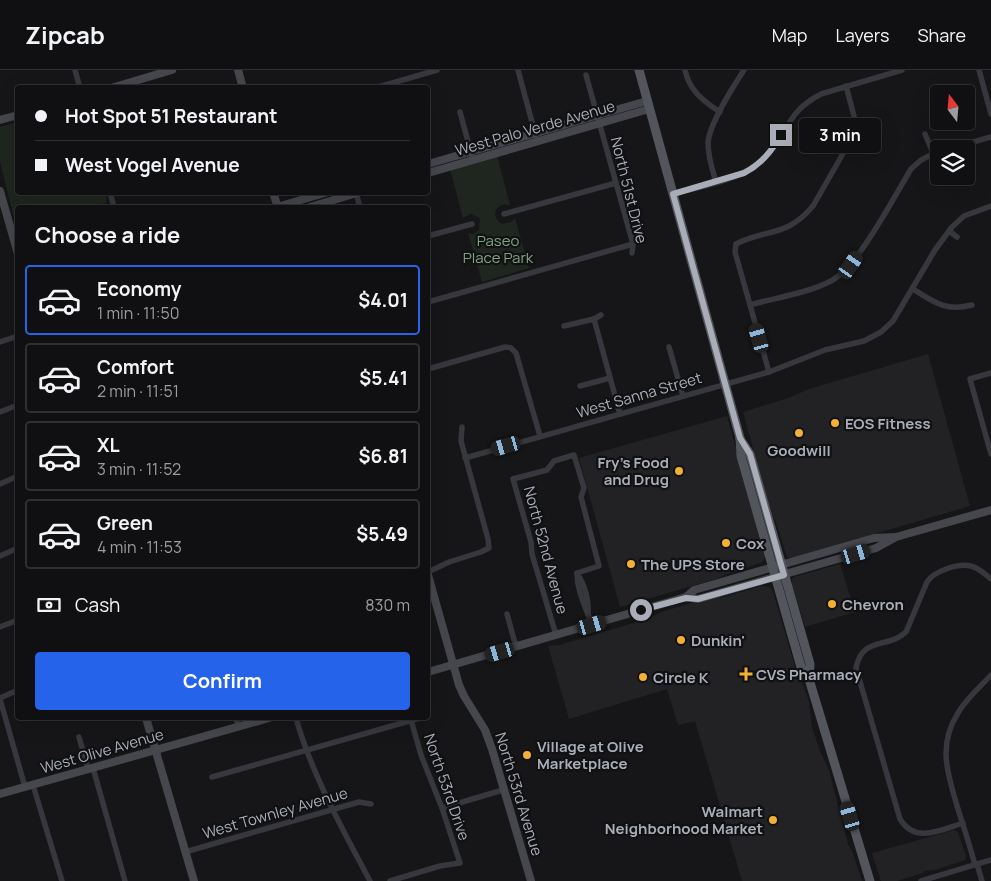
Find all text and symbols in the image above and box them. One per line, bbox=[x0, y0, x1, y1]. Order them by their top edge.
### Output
text: Zipcab bbox=[25, 18, 105, 51]
text: Map bbox=[772, 23, 807, 47]
text: Layers bbox=[835, 23, 889, 47]
text: Share bbox=[917, 23, 966, 47]
north arrow bbox=[930, 85, 975, 130]
map controls bbox=[930, 85, 975, 185]
street label: West Palo Verde Avenue bbox=[453, 95, 618, 161]
text: Hot Spot 51 Restaurant bbox=[65, 103, 277, 129]
callout: 3 min bbox=[798, 118, 881, 152]
route end bbox=[770, 124, 792, 146]
text: 3 min bbox=[819, 124, 861, 146]
street label: North 51st Drive bbox=[606, 135, 652, 246]
button: layers bbox=[930, 140, 975, 185]
text: West Vogel Avenue bbox=[65, 152, 240, 178]
text: Choose a ride bbox=[35, 220, 180, 250]
park label: Paseo Place Park bbox=[463, 230, 534, 268]
car bbox=[836, 248, 865, 282]
text: Economy bbox=[97, 276, 181, 302]
icon: car bbox=[37, 278, 82, 323]
text: $4.01 bbox=[358, 287, 408, 313]
text: 1 min · 11:50 bbox=[97, 302, 180, 324]
car bbox=[747, 322, 770, 354]
text: Comfort bbox=[97, 354, 174, 380]
icon: car bbox=[37, 356, 82, 401]
text: $5.41 bbox=[359, 365, 408, 391]
street label: West Sanna Street bbox=[574, 367, 704, 423]
text: 2 min · 11:51 bbox=[97, 380, 179, 402]
place label: EOS Fitness bbox=[845, 413, 931, 434]
marker: EOS Fitness bbox=[829, 417, 841, 429]
marker: Goodwill bbox=[793, 427, 805, 439]
text: XL bbox=[97, 432, 120, 458]
icon: car bbox=[37, 434, 82, 479]
car bbox=[489, 435, 522, 457]
place label: Goodwill bbox=[767, 440, 831, 461]
text: $6.81 bbox=[359, 443, 408, 469]
place label: Fry's Food and Drug bbox=[597, 452, 669, 490]
text: 3 min · 11:52 bbox=[97, 458, 181, 480]
marker: Fry's Food and Drug bbox=[673, 465, 685, 477]
street label: North 52nd Avenue bbox=[519, 484, 573, 616]
text: Green bbox=[97, 510, 153, 536]
icon: car bbox=[37, 512, 82, 557]
text: $5.49 bbox=[356, 521, 408, 547]
place label: Cox bbox=[736, 533, 765, 554]
text: 4 min · 11:53 bbox=[97, 536, 182, 558]
marker: Cox bbox=[720, 537, 732, 549]
car bbox=[839, 542, 872, 566]
place label: The UPS Store bbox=[641, 554, 745, 575]
marker: The UPS Store bbox=[625, 558, 637, 570]
icon: cash bbox=[35, 591, 63, 619]
text: Cash bbox=[75, 592, 120, 618]
text: 830 m bbox=[365, 594, 410, 616]
place label: Chevron bbox=[842, 594, 904, 615]
marker: Chevron bbox=[826, 598, 838, 610]
route start bbox=[630, 599, 652, 621]
car bbox=[575, 614, 608, 636]
place label: Dunkin' bbox=[691, 630, 745, 651]
marker: Dunkin' bbox=[675, 634, 687, 646]
car bbox=[483, 641, 516, 663]
button: Confirm bbox=[35, 652, 410, 710]
place label: CVS Pharmacy bbox=[756, 664, 862, 685]
place label: Circle K bbox=[653, 667, 709, 688]
marker: CVS Pharmacy bbox=[740, 668, 752, 680]
marker: Circle K bbox=[637, 671, 649, 683]
street label: West Olive Avenue bbox=[38, 723, 166, 779]
street label: North 53rd Avenue bbox=[490, 730, 548, 858]
street label: North 53rd Drive bbox=[419, 731, 475, 843]
place label: Village at Olive Marketplace bbox=[537, 736, 644, 774]
marker: Village at Olive Marketplace bbox=[521, 749, 533, 761]
street label: West Townley Avenue bbox=[200, 782, 350, 844]
car bbox=[838, 799, 861, 833]
place label: Walmart Neighborhood Market bbox=[605, 801, 763, 839]
marker: Walmart Neighborhood Market bbox=[767, 814, 779, 826]

